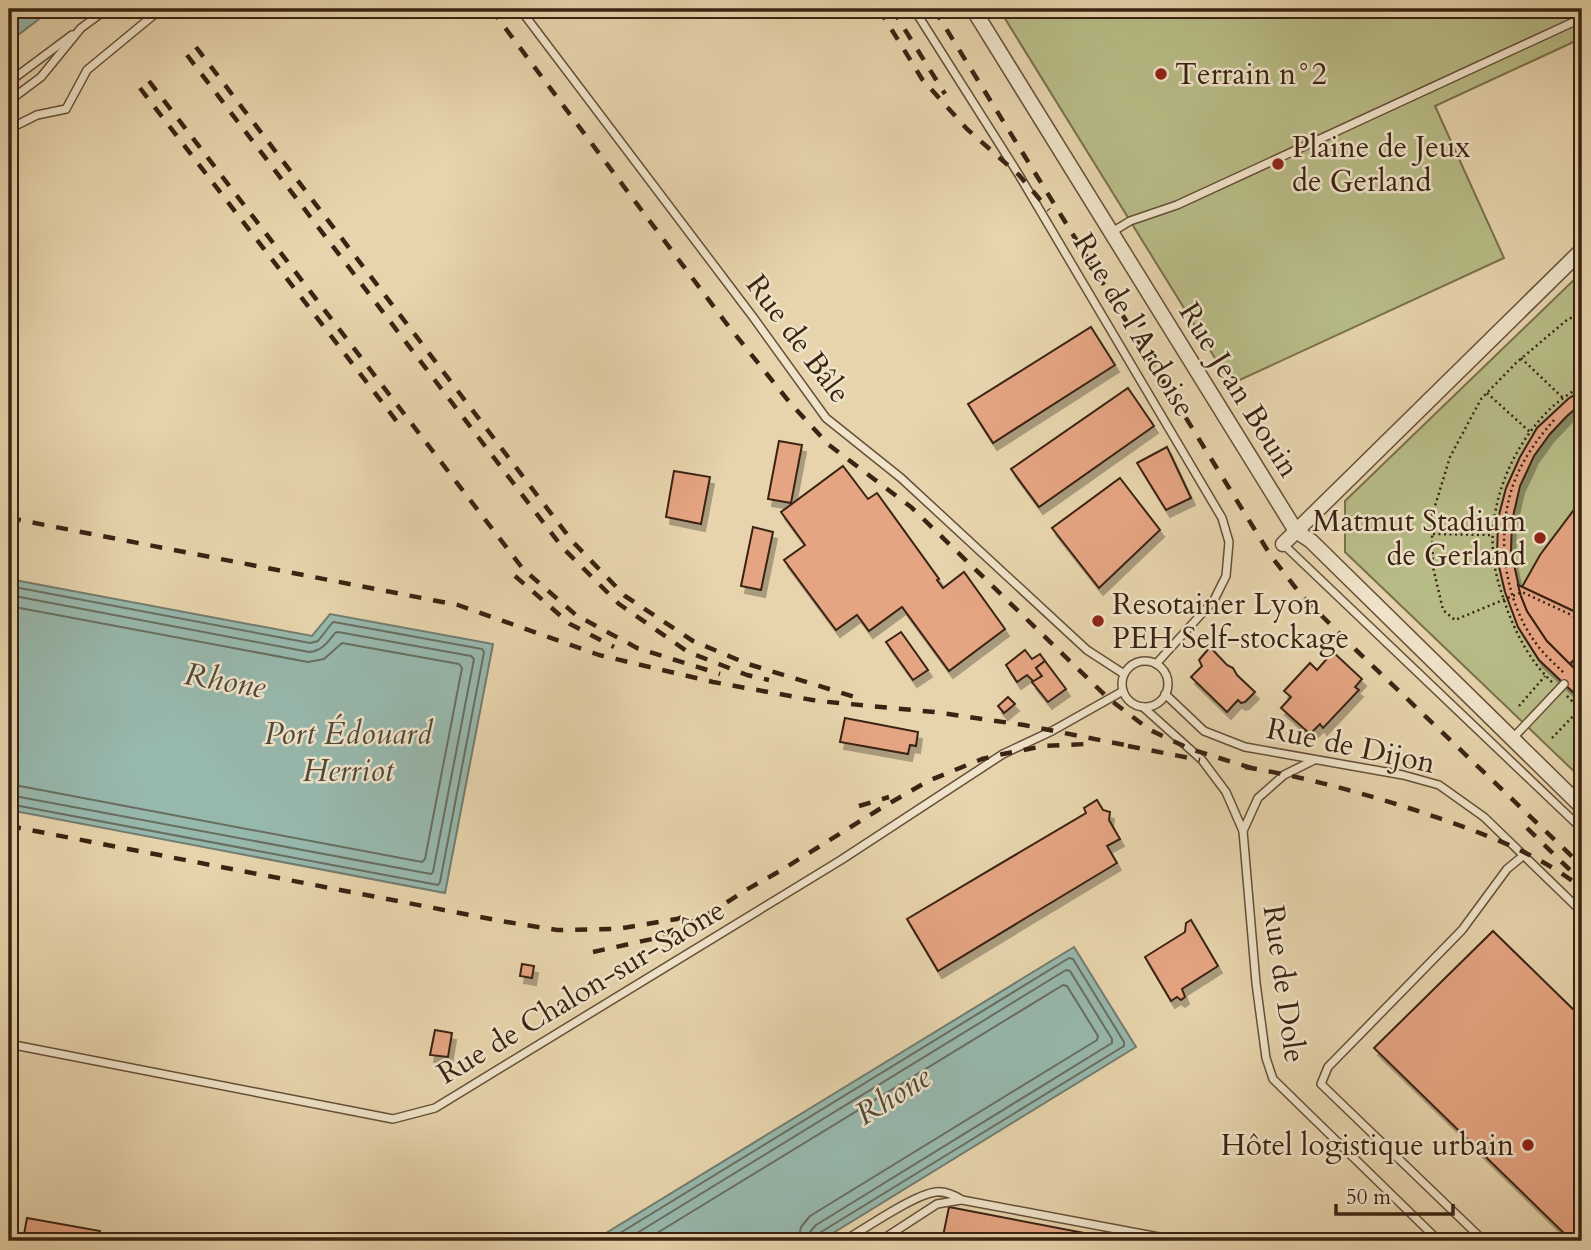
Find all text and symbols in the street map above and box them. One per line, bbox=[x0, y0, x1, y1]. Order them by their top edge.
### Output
place label: Terrain n°2 bbox=[1175, 54, 1327, 95]
marker: Terrain n°2 bbox=[1153, 66, 1169, 82]
place label: Plaine de Jeux de Gerland bbox=[1292, 127, 1470, 202]
marker: Plaine de Jeux de Gerland bbox=[1270, 156, 1286, 172]
street label: Rue de l'Ardoise bbox=[1063, 225, 1205, 425]
street label: Rue de Bâle bbox=[736, 266, 860, 412]
street label: Rue Jean Bouin bbox=[1169, 295, 1309, 485]
place label: Matmut Stadium de Gerland bbox=[1312, 501, 1527, 576]
marker: Matmut Stadium de Gerland bbox=[1532, 530, 1548, 546]
place label: Resotainer Lyon PEH Self-stockage bbox=[1112, 584, 1349, 659]
marker: Resotainer Lyon PEH Self-stockage bbox=[1090, 613, 1106, 629]
water label: Rhone bbox=[181, 652, 270, 710]
street label: Rue de Dijon bbox=[1263, 708, 1439, 784]
water label: Port Édouard Herriot bbox=[264, 712, 434, 793]
street label: Rue de Chalon-sur-Saône bbox=[429, 890, 733, 1094]
street label: Rue de Dole bbox=[1253, 903, 1315, 1065]
water label: Rhone bbox=[847, 1055, 940, 1136]
place label: Hôtel logistique urbain bbox=[1221, 1125, 1514, 1166]
marker: Hôtel logistique urbain bbox=[1520, 1137, 1536, 1153]
scale bar bbox=[1336, 1173, 1453, 1217]
text: 50 m bbox=[1346, 1183, 1391, 1212]

